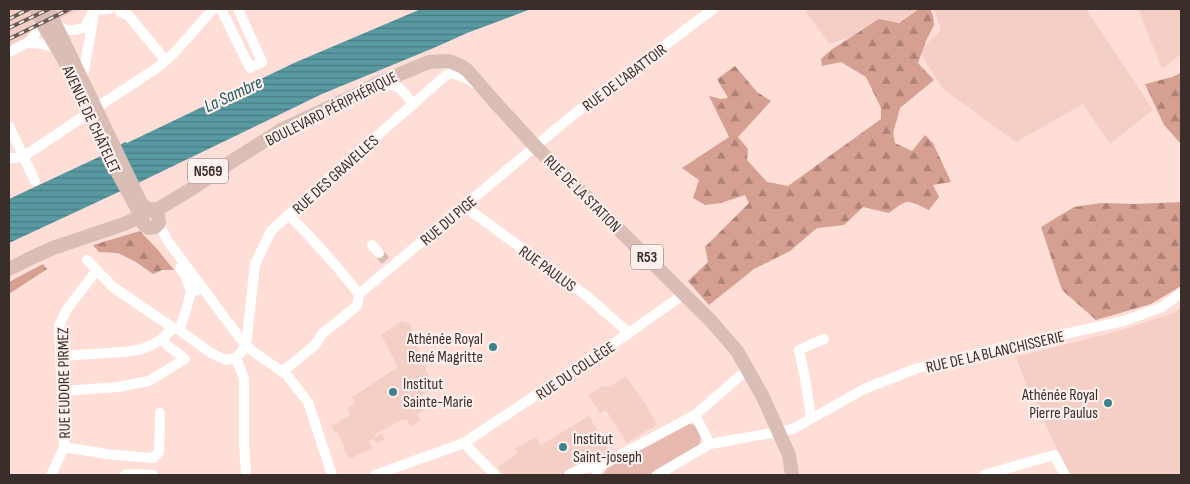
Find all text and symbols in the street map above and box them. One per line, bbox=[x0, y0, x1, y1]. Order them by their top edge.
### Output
street label: RUE DE L'ABATTOIR bbox=[579, 40, 671, 116]
street label: AVENUE DE CHÂTELET bbox=[57, 62, 124, 177]
street label: BOULEVARD PÉRIPHÉRIQUE bbox=[263, 68, 401, 151]
water label: La Sambre bbox=[201, 72, 266, 117]
street label: RUE DES GRAVELLES bbox=[289, 132, 383, 219]
street label: RUE DE LA STATION bbox=[539, 151, 625, 237]
road number: N569 bbox=[188, 158, 228, 184]
street label: RUE DU PIGE bbox=[417, 192, 481, 250]
street label: RUE PAULUS bbox=[515, 242, 579, 296]
road number: R53 bbox=[631, 244, 663, 270]
street label: RUE EUDORE PIRMEZ bbox=[54, 327, 75, 439]
street label: RUE DE LA BLANCHISSERIE bbox=[924, 327, 1066, 378]
place label: Athénée Royal René Magritte bbox=[406, 330, 483, 367]
street label: RUE DU COLLÈGE bbox=[533, 338, 619, 405]
marker: Athénée Royal René Magritte bbox=[487, 341, 499, 353]
place label: Institut Sainte-Marie bbox=[403, 375, 473, 412]
marker: Institut Sainte-Marie bbox=[387, 386, 399, 398]
place label: Athénée Royal Pierre Paulus bbox=[1021, 386, 1098, 423]
marker: Athénée Royal Pierre Paulus bbox=[1102, 397, 1114, 409]
place label: Institut Saint-joseph bbox=[573, 430, 642, 467]
marker: Institut Saint-joseph bbox=[557, 441, 569, 453]

